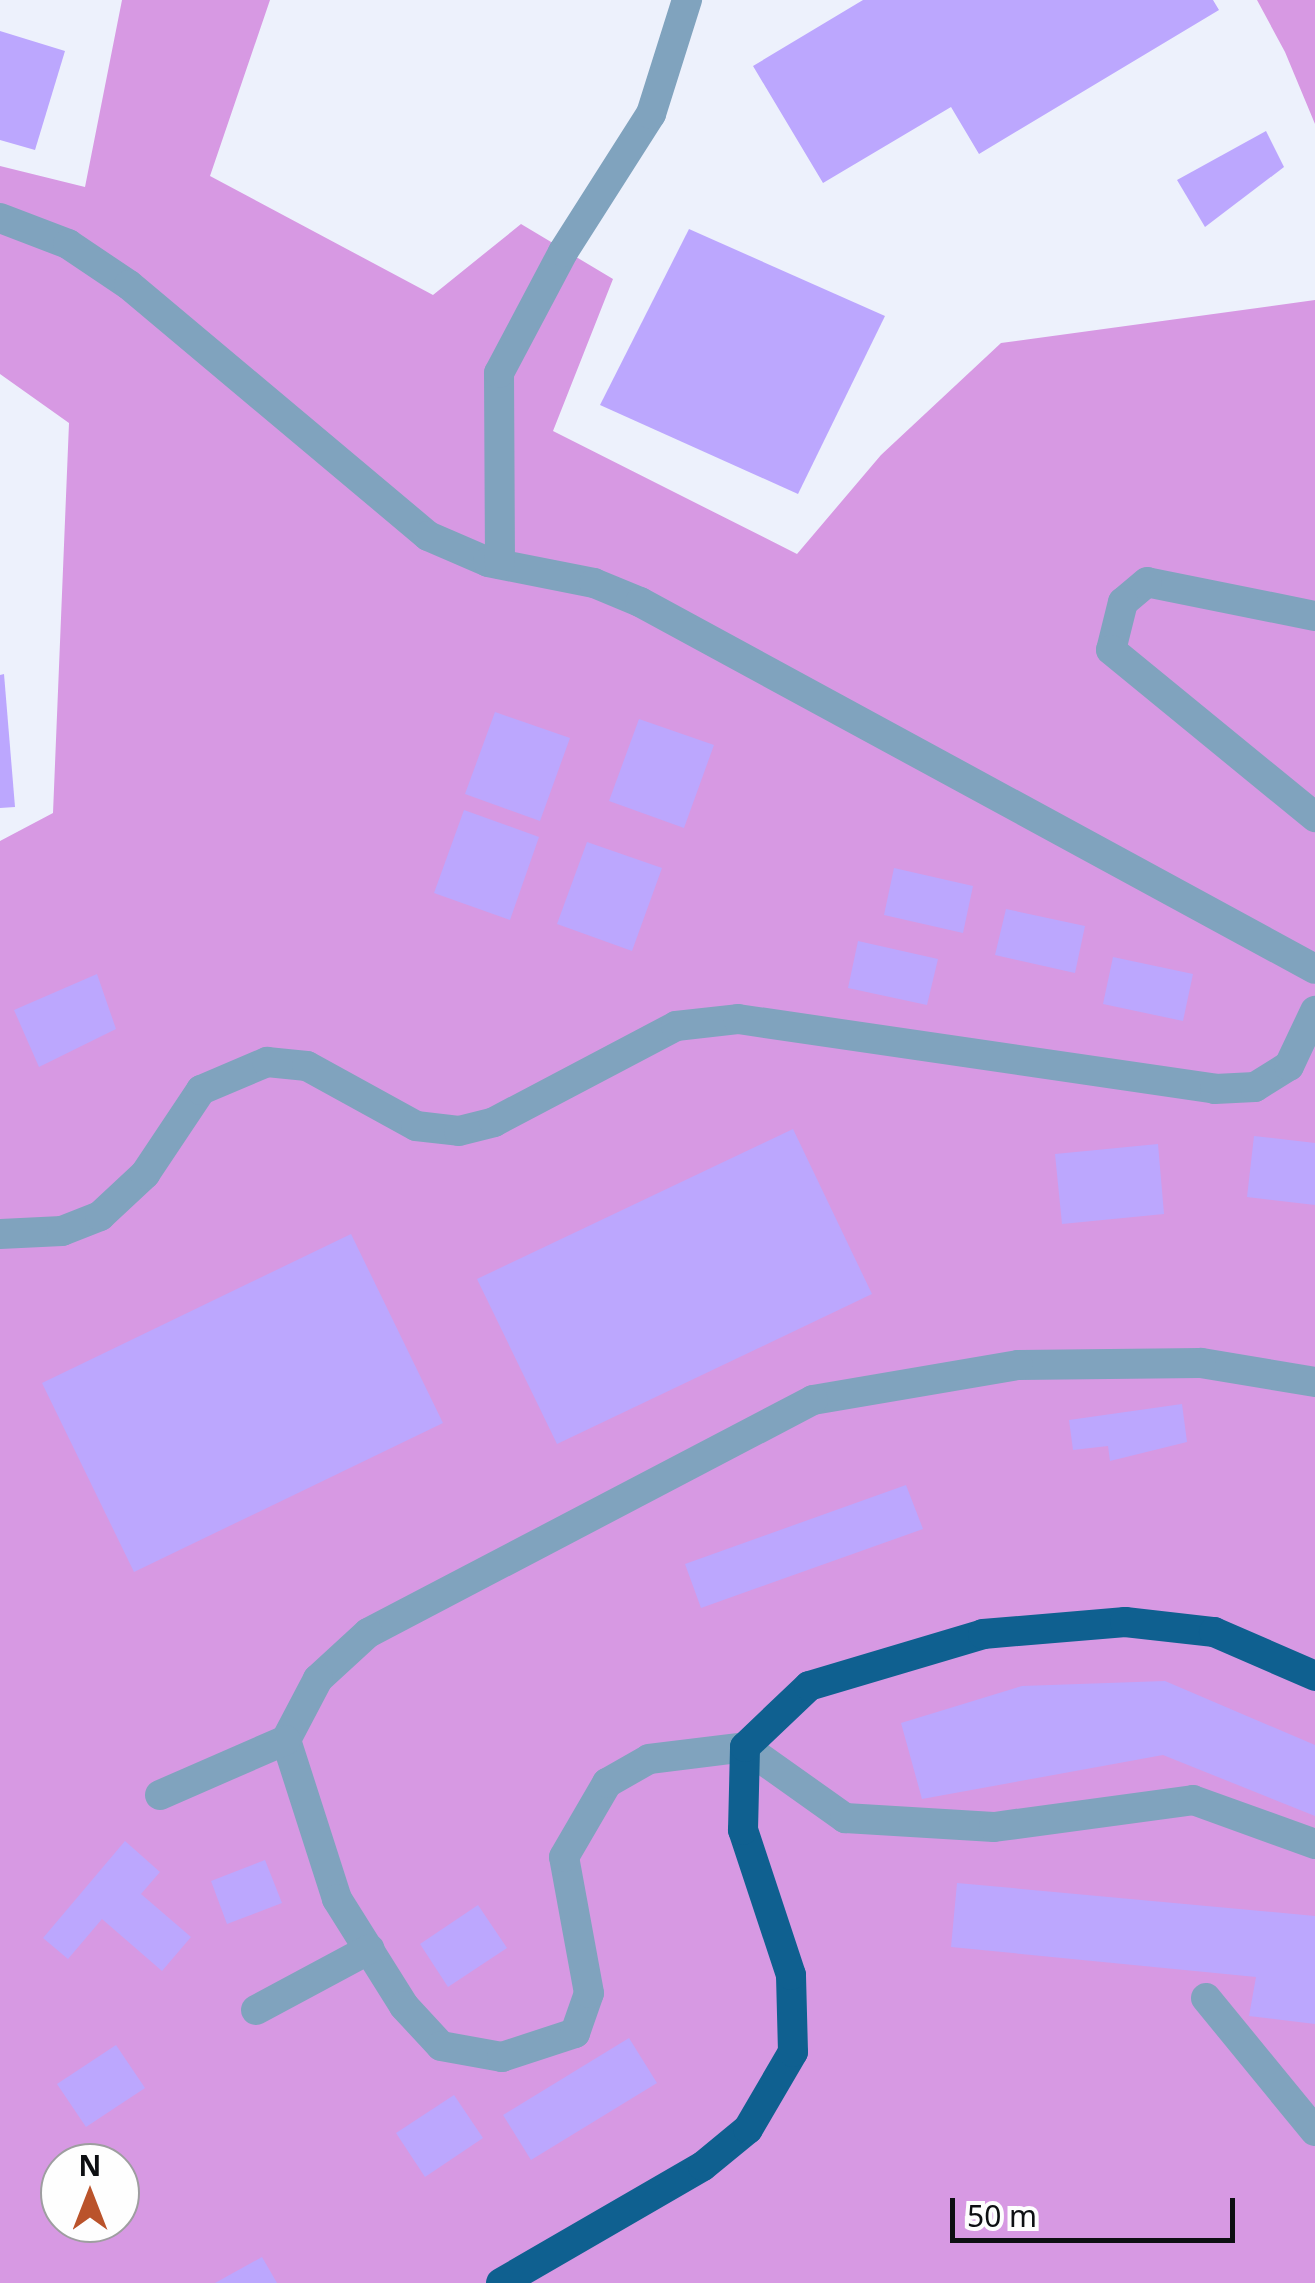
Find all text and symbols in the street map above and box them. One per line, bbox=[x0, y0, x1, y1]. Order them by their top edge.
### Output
north arrow bbox=[40, 2143, 140, 2243]
text: N bbox=[79, 2146, 101, 2184]
scale bar bbox=[955, 2178, 1240, 2240]
text: 50 m bbox=[967, 2195, 1037, 2236]

